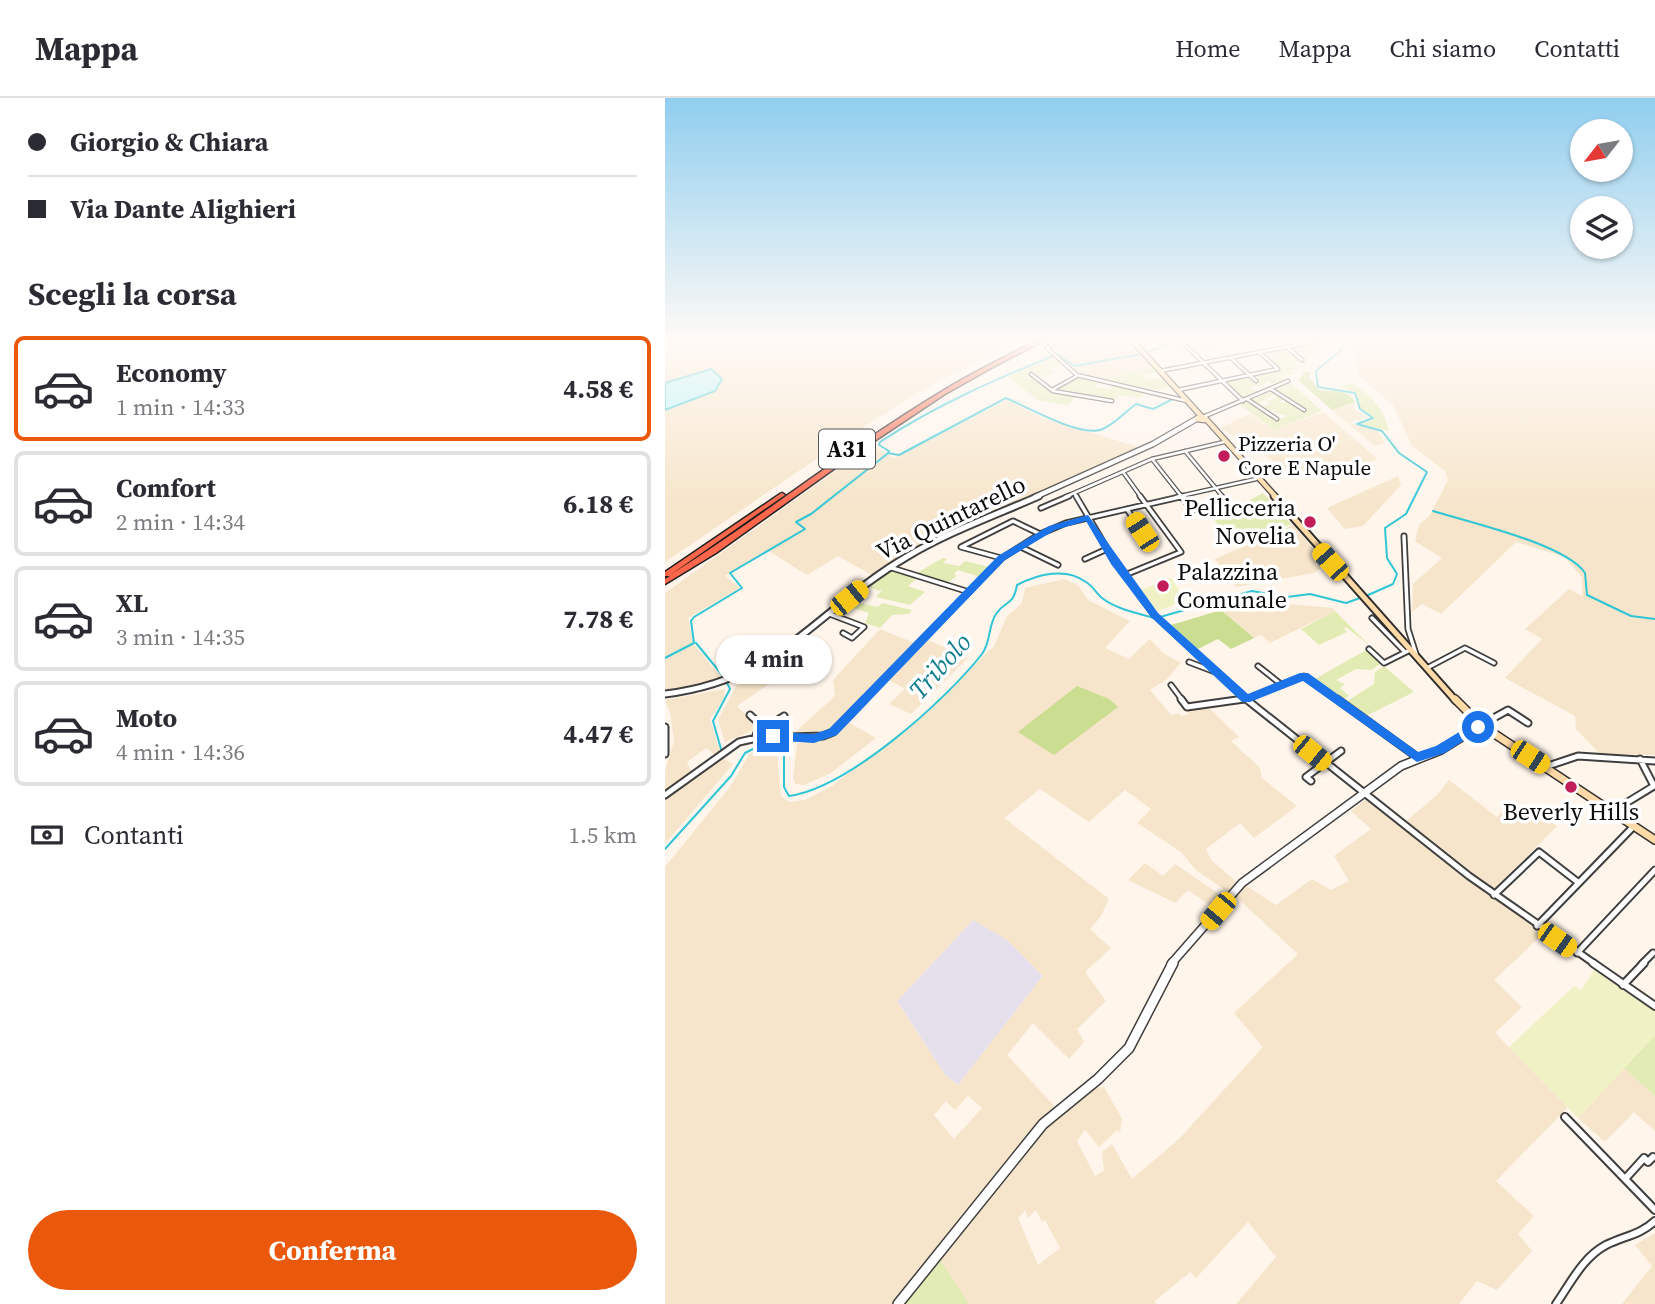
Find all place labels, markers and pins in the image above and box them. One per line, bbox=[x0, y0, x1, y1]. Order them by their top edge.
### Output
place label: Pizzeria O' Core E Napule bbox=[1238, 429, 1371, 482]
marker: Pizzeria O' Core E Napule bbox=[1216, 448, 1232, 464]
place label: Pellicceria Novelia bbox=[1184, 491, 1297, 552]
marker: Pellicceria Novelia bbox=[1302, 514, 1318, 530]
place label: Palazzina Comunale bbox=[1177, 555, 1287, 616]
marker: Palazzina Comunale bbox=[1155, 578, 1171, 594]
marker: Beverly Hills bbox=[1563, 779, 1579, 795]
place label: Beverly Hills bbox=[1503, 795, 1639, 828]

